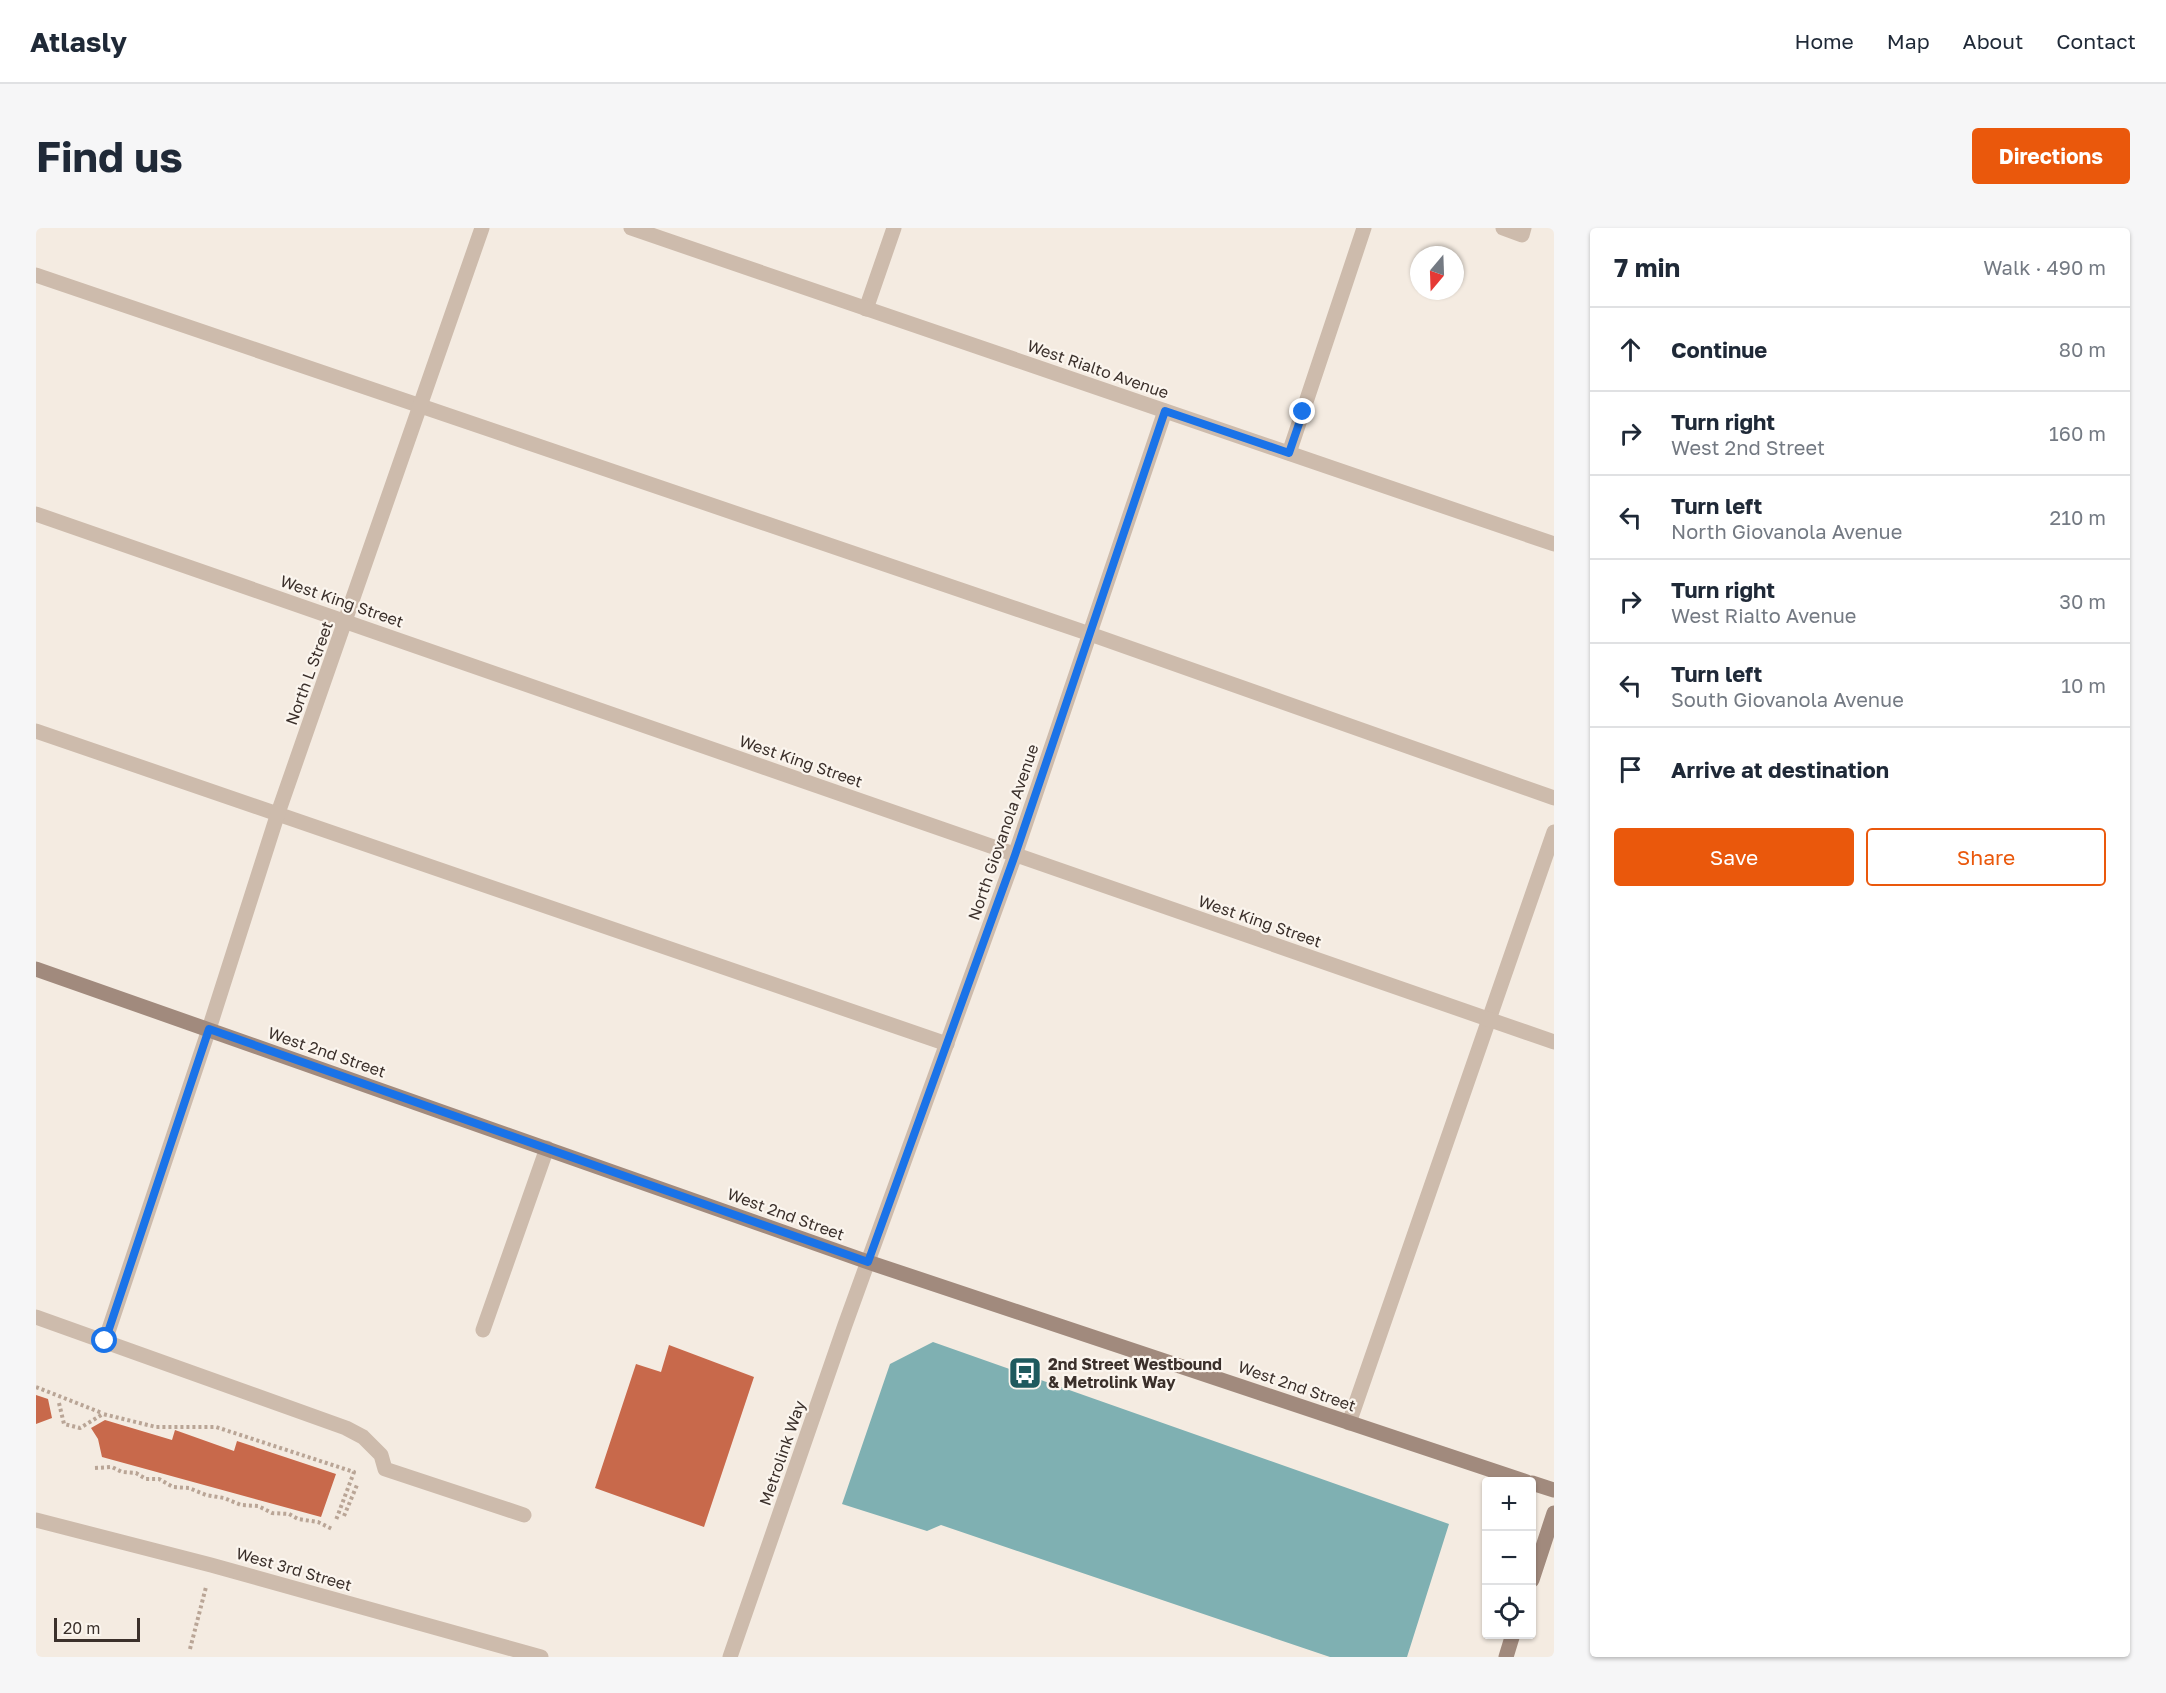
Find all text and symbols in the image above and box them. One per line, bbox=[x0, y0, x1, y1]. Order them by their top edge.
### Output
text: Atlasly bbox=[30, 25, 127, 58]
text: Home bbox=[1794, 28, 1854, 54]
text: Map bbox=[1887, 28, 1930, 54]
text: About bbox=[1963, 28, 2023, 54]
text: Contact bbox=[2056, 28, 2136, 54]
button: Directions bbox=[1972, 128, 2130, 184]
text: Find us bbox=[36, 131, 183, 181]
north arrow bbox=[1410, 246, 1464, 300]
text: 7 min bbox=[1614, 252, 1680, 283]
text: Walk · 490 m bbox=[1983, 255, 2106, 279]
icon: ahead bbox=[1614, 333, 1647, 366]
street label: West Rialto Avenue bbox=[1025, 335, 1171, 403]
text: Continue bbox=[1671, 336, 1767, 363]
text: 80 m bbox=[2059, 337, 2106, 361]
route end bbox=[1289, 398, 1315, 424]
text: Turn right bbox=[1671, 408, 1775, 435]
icon: right bbox=[1614, 417, 1647, 450]
text: 160 m bbox=[2049, 421, 2106, 445]
text: West 2nd Street bbox=[1671, 435, 1825, 459]
text: Turn left bbox=[1671, 492, 1762, 519]
icon: left bbox=[1614, 501, 1647, 534]
text: 210 m bbox=[2050, 505, 2106, 529]
text: North Giovanola Avenue bbox=[1671, 519, 1902, 543]
street label: West King Street bbox=[278, 571, 406, 631]
text: Turn right bbox=[1671, 576, 1775, 603]
icon: right bbox=[1614, 585, 1647, 618]
text: 30 m bbox=[2059, 589, 2106, 613]
text: West Rialto Avenue bbox=[1671, 603, 1856, 627]
street label: North L Street bbox=[281, 618, 337, 728]
text: Turn left bbox=[1671, 660, 1762, 687]
icon: left bbox=[1614, 669, 1647, 702]
text: 10 m bbox=[2061, 673, 2106, 697]
text: South Giovanola Avenue bbox=[1671, 687, 1904, 711]
street label: West King Street bbox=[737, 731, 865, 791]
street label: North Giovanola Avenue bbox=[963, 741, 1043, 923]
icon: arrive bbox=[1614, 753, 1647, 786]
text: Arrive at destination bbox=[1671, 756, 1889, 783]
button: Save bbox=[1614, 828, 1854, 886]
button: Share bbox=[1866, 828, 2106, 886]
street label: West King Street bbox=[1196, 891, 1324, 951]
street label: West 2nd Street bbox=[265, 1022, 389, 1082]
street label: West 2nd Street bbox=[725, 1184, 847, 1244]
route start bbox=[91, 1327, 117, 1353]
place label: 2nd Street Westbound & Metrolink Way bbox=[1048, 1354, 1222, 1392]
bus stop icon: 2nd Street Westbound & Metrolink Way bbox=[1007, 1355, 1043, 1391]
street label: West 2nd Street bbox=[1235, 1356, 1359, 1416]
street label: Metrolink Way bbox=[755, 1398, 809, 1508]
map controls bbox=[1482, 1477, 1536, 1639]
button: + bbox=[1482, 1477, 1536, 1531]
button: − bbox=[1482, 1531, 1536, 1585]
street label: West 3rd Street bbox=[234, 1543, 354, 1595]
button: locate bbox=[1482, 1585, 1536, 1639]
scale bar bbox=[54, 1615, 140, 1642]
text: 20 m bbox=[63, 1618, 100, 1638]

